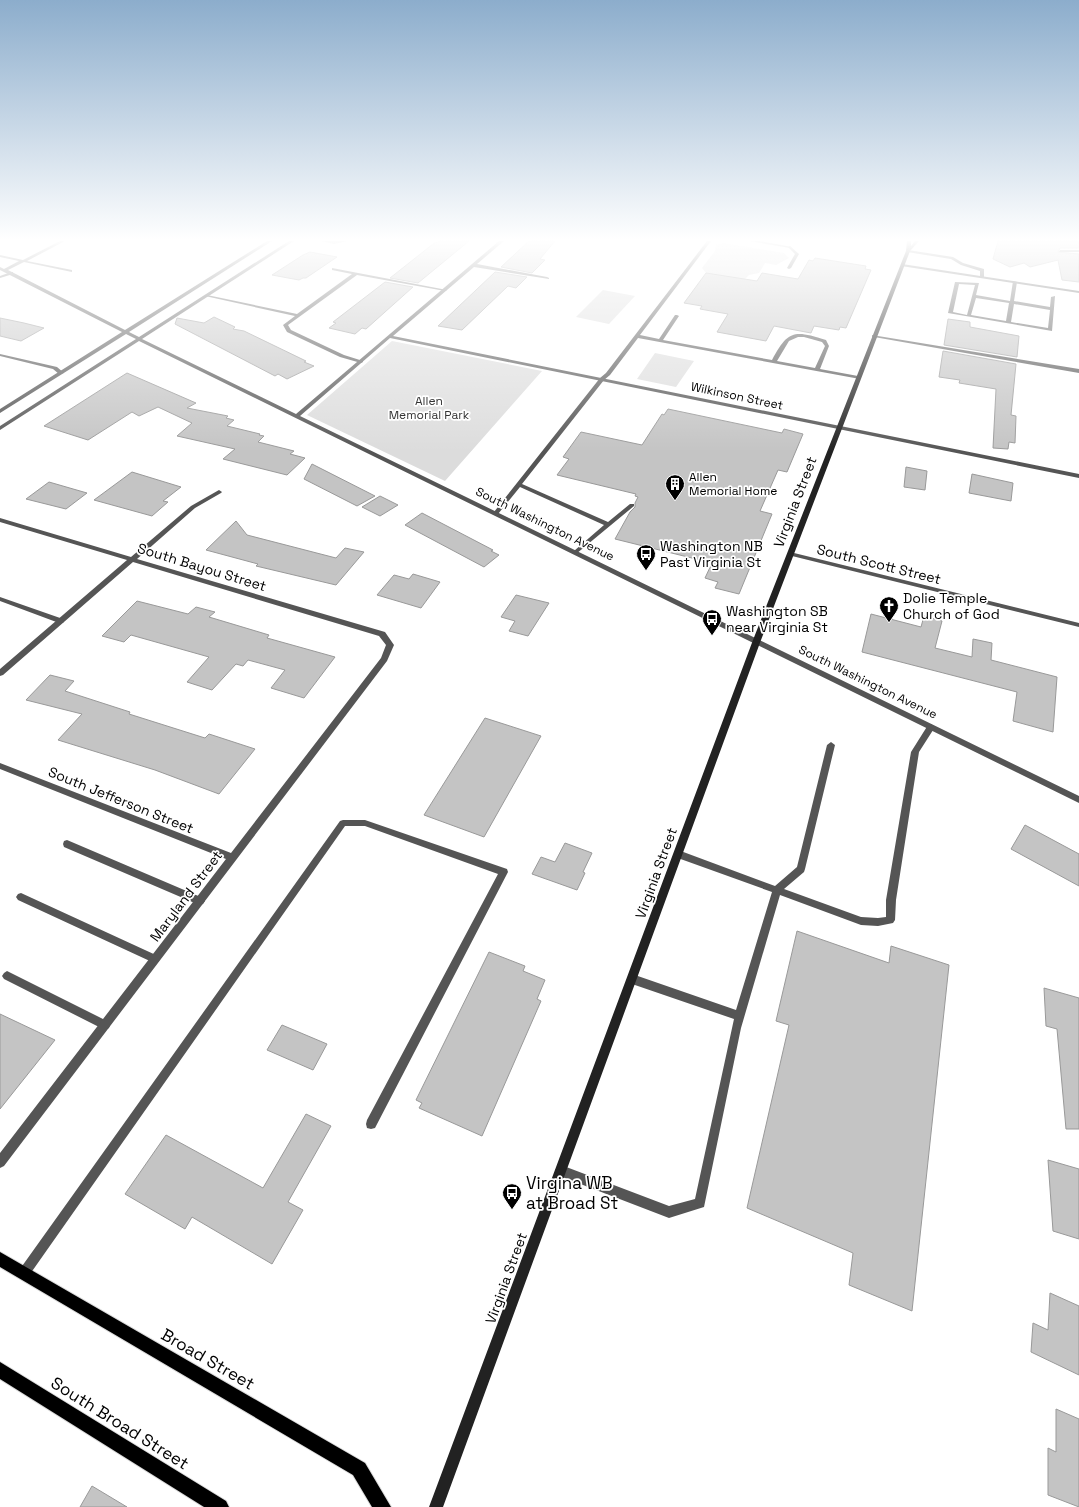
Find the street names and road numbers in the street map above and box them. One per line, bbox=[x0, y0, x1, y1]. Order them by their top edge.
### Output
street label: Wilkinson Street bbox=[689, 378, 785, 414]
street label: Virginia Street bbox=[769, 454, 821, 550]
street label: South Washington Avenue bbox=[473, 483, 617, 565]
street label: South Bayou Street bbox=[135, 539, 269, 595]
street label: South Scott Street bbox=[815, 540, 943, 588]
street label: South Washington Avenue bbox=[796, 641, 940, 723]
street label: South Jefferson Street bbox=[46, 763, 196, 837]
street label: Virginia Street bbox=[631, 825, 681, 921]
street label: Maryland Street bbox=[146, 847, 226, 945]
street label: Virginia Street bbox=[481, 1230, 531, 1326]
street label: Broad Street bbox=[157, 1323, 259, 1395]
street label: South Broad Street bbox=[47, 1372, 193, 1474]

